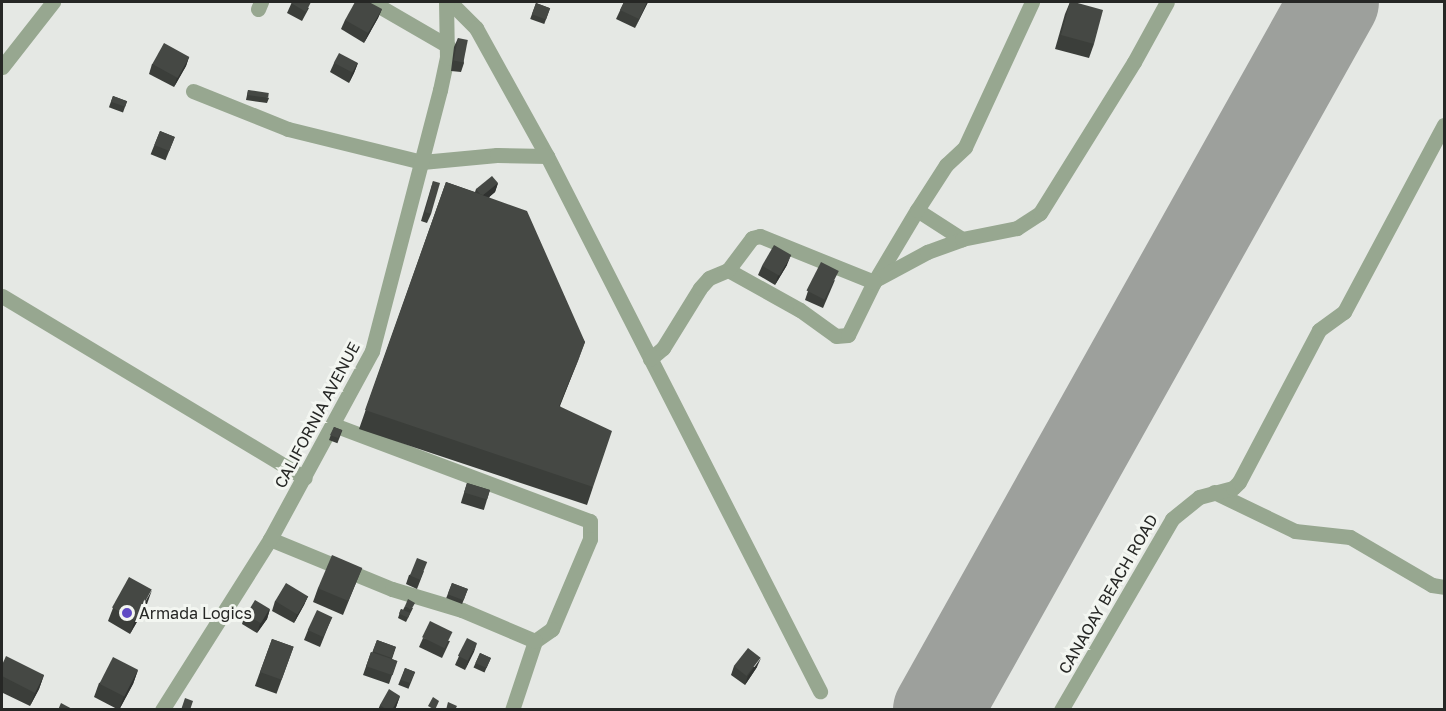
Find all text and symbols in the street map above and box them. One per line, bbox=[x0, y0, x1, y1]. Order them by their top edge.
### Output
street label: CALIFORNIA AVENUE bbox=[270, 339, 364, 491]
street label: CANAOAY BEACH ROAD bbox=[1054, 511, 1162, 677]
place label: Armada Logics bbox=[139, 603, 252, 623]
marker: Armada Logics bbox=[120, 606, 134, 620]

